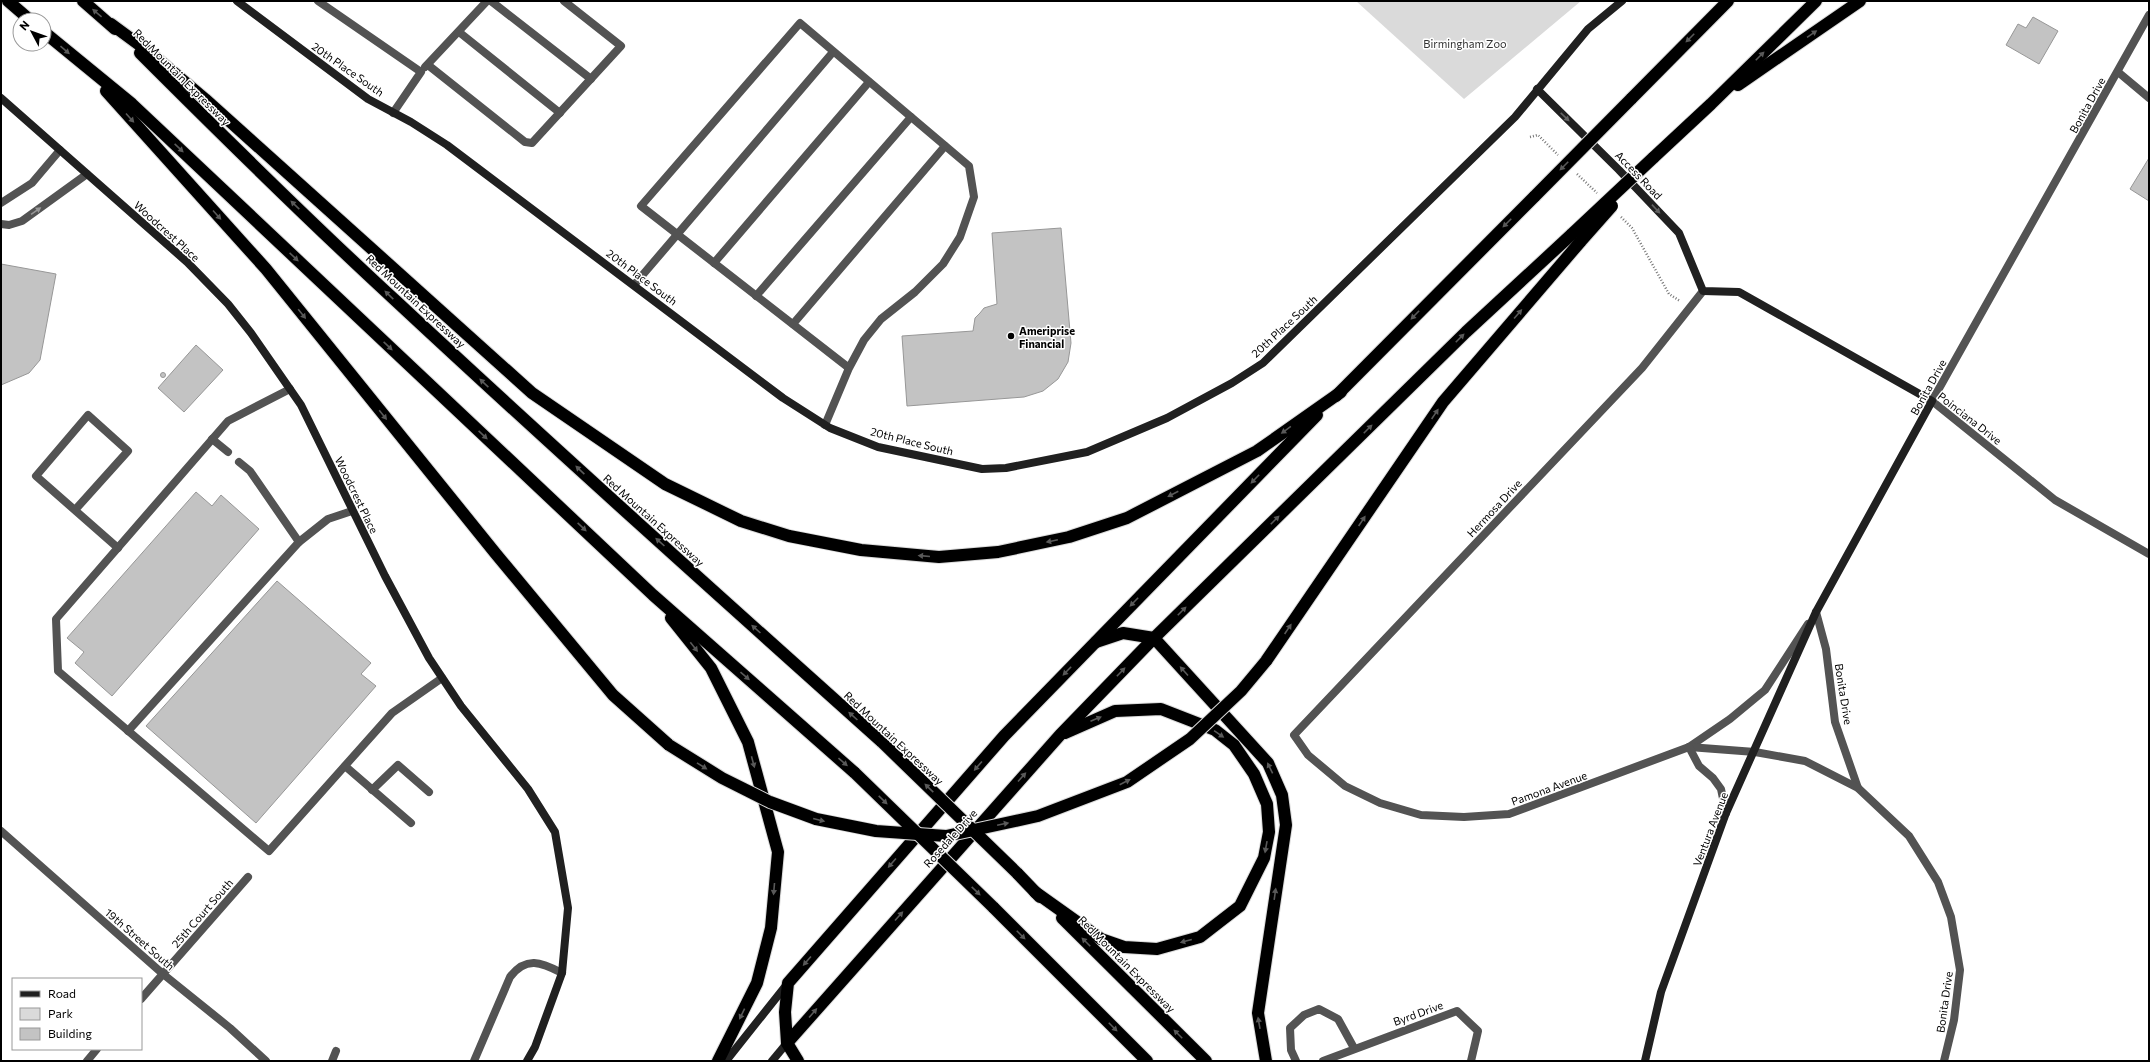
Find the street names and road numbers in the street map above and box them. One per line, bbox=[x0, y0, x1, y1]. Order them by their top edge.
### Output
street label: Red Mountain Expressway bbox=[131, 26, 233, 128]
street label: 20th Place South bbox=[309, 39, 387, 99]
street label: Bonita Drive bbox=[2066, 75, 2108, 135]
street label: Access Road bbox=[1613, 148, 1665, 202]
street label: Woodcrest Place bbox=[132, 198, 203, 264]
street label: 20th Place South bbox=[604, 246, 680, 308]
street label: Red Mountain Expressway bbox=[364, 252, 469, 351]
street label: 20th Place South bbox=[1249, 292, 1319, 360]
street label: Bonita Drive bbox=[1907, 357, 1949, 417]
street label: Poinciana Drive bbox=[1936, 389, 2005, 447]
street label: 20th Place South bbox=[869, 424, 955, 458]
street label: Woodcrest Place bbox=[333, 455, 381, 536]
street label: Red Mountain Expressway bbox=[601, 471, 707, 569]
street label: Hermosa Drive bbox=[1464, 476, 1524, 539]
street label: Bonita Drive bbox=[1833, 662, 1855, 726]
street label: Red Mountain Expressway bbox=[842, 689, 947, 788]
street label: Pamona Avenue bbox=[1509, 768, 1589, 808]
street label: Ventura Avenue bbox=[1690, 790, 1730, 868]
street label: Rosedale Drive bbox=[921, 806, 980, 870]
street label: 25th Court South bbox=[169, 876, 235, 950]
street label: 19th Street South bbox=[103, 905, 177, 973]
street label: Red Mountain Expressway bbox=[1076, 913, 1178, 1015]
street label: Bonita Drive bbox=[1933, 970, 1955, 1033]
street label: Byrd Drive bbox=[1391, 998, 1445, 1028]

